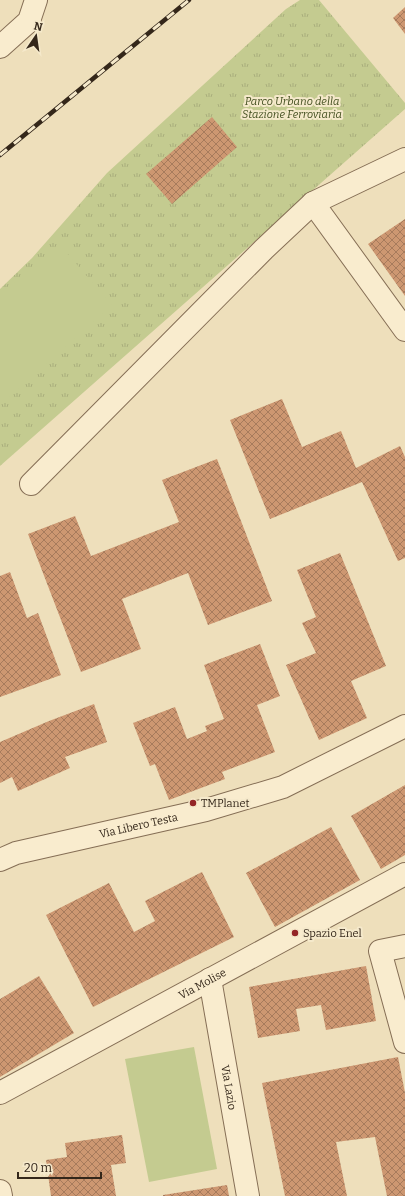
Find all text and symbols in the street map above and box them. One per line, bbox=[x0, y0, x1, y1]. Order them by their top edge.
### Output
north arrow bbox=[16, 16, 56, 56]
text: N bbox=[33, 19, 44, 34]
park label: Parco Urbano della Stazione Ferroviaria bbox=[242, 95, 342, 121]
place label: TMPlanet bbox=[201, 797, 249, 810]
marker: TMPlanet bbox=[188, 798, 198, 808]
street label: Via Libero Testa bbox=[98, 810, 179, 840]
place label: Spazio Enel bbox=[303, 927, 362, 940]
marker: Spazio Enel bbox=[290, 928, 300, 938]
street label: Via Molise bbox=[176, 965, 228, 1002]
street label: Via Lazio bbox=[219, 1064, 239, 1111]
scale bar bbox=[18, 1154, 101, 1180]
text: 20 m bbox=[24, 1161, 53, 1175]

